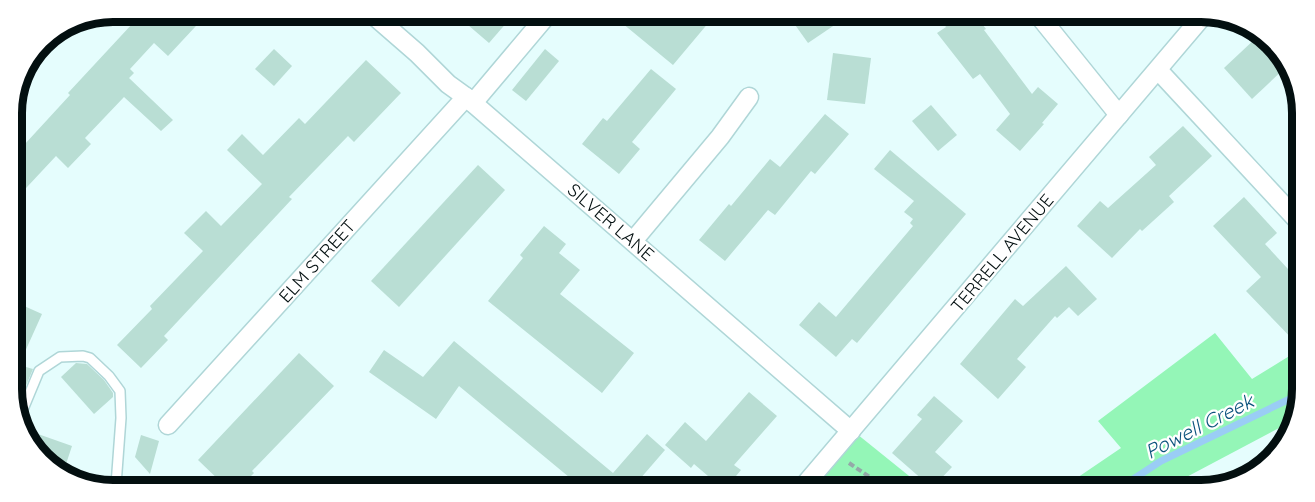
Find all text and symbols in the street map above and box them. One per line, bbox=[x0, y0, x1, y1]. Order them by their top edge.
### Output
street label: SILVER LANE bbox=[563, 178, 659, 266]
street label: TERRELL AVENUE bbox=[946, 189, 1058, 317]
street label: ELM STREET bbox=[274, 215, 360, 307]
water label: Powell Creek bbox=[1141, 387, 1259, 464]

